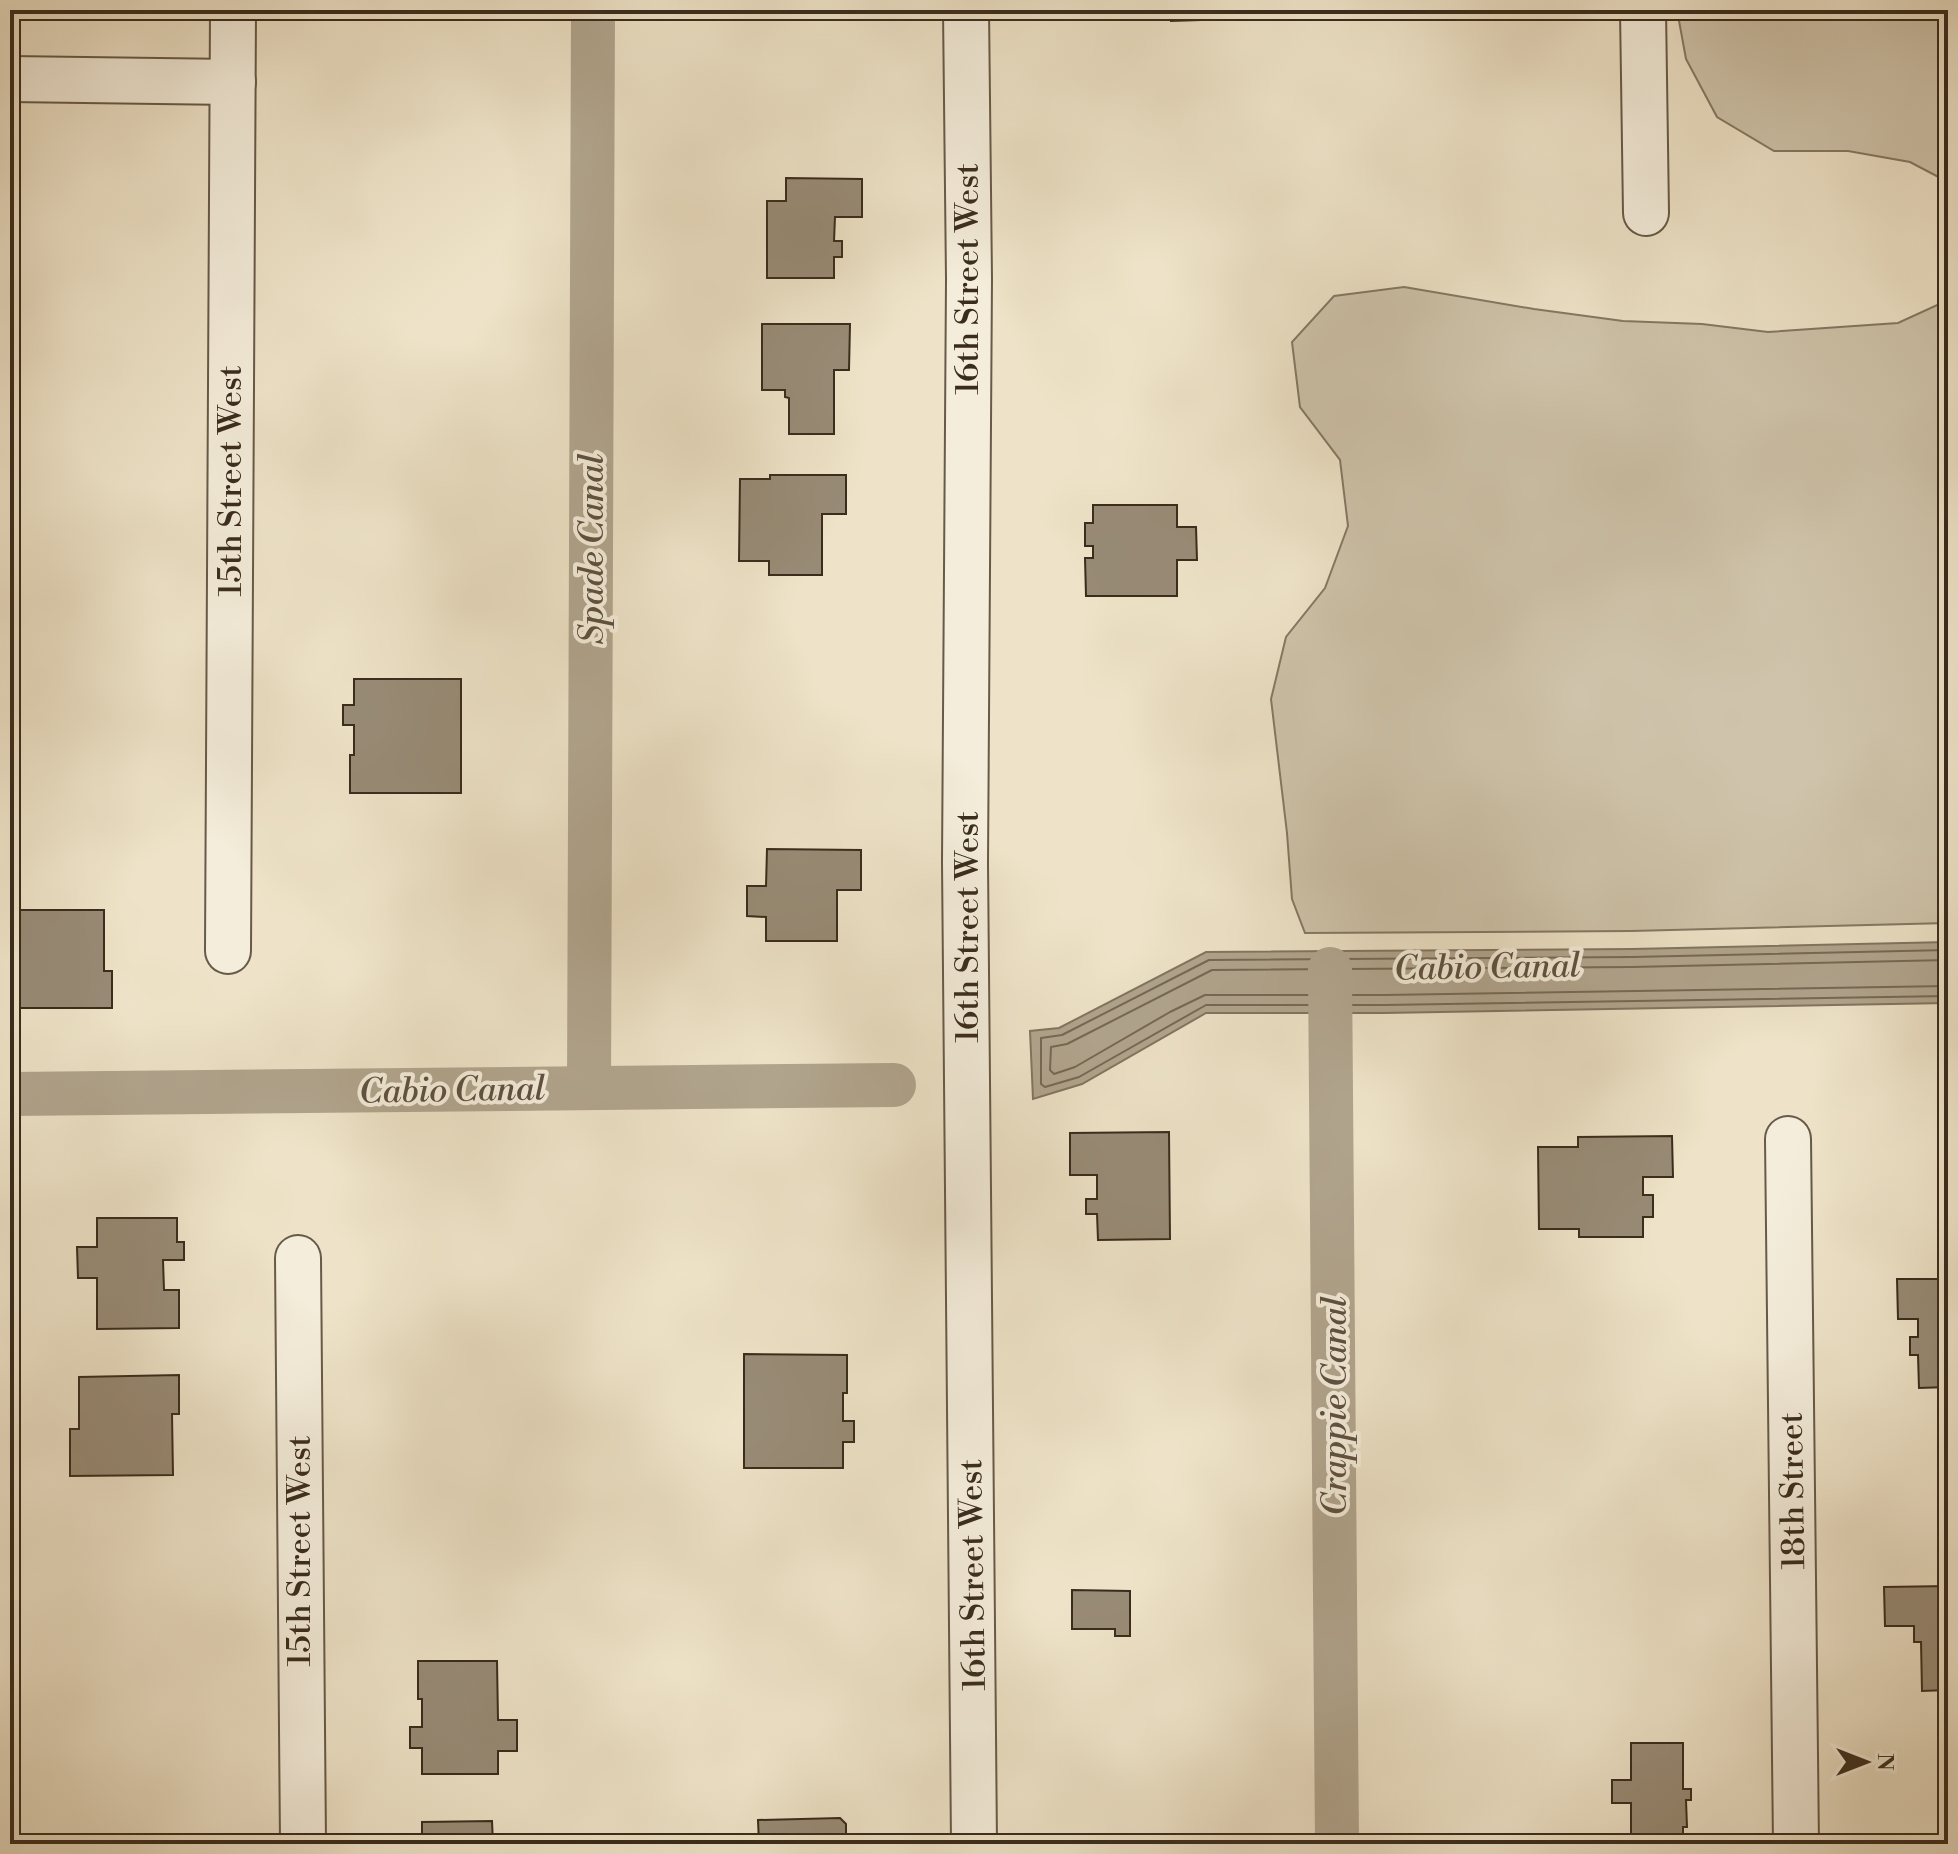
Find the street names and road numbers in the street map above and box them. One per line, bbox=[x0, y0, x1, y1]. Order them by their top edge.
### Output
street label: 16th Street West bbox=[948, 163, 988, 395]
street label: 15th Street West bbox=[211, 365, 251, 597]
street label: 16th Street West bbox=[948, 811, 988, 1043]
street label: 18th Street bbox=[1772, 1412, 1814, 1570]
street label: 15th Street West bbox=[280, 1435, 320, 1667]
street label: 16th Street West bbox=[951, 1459, 995, 1691]

